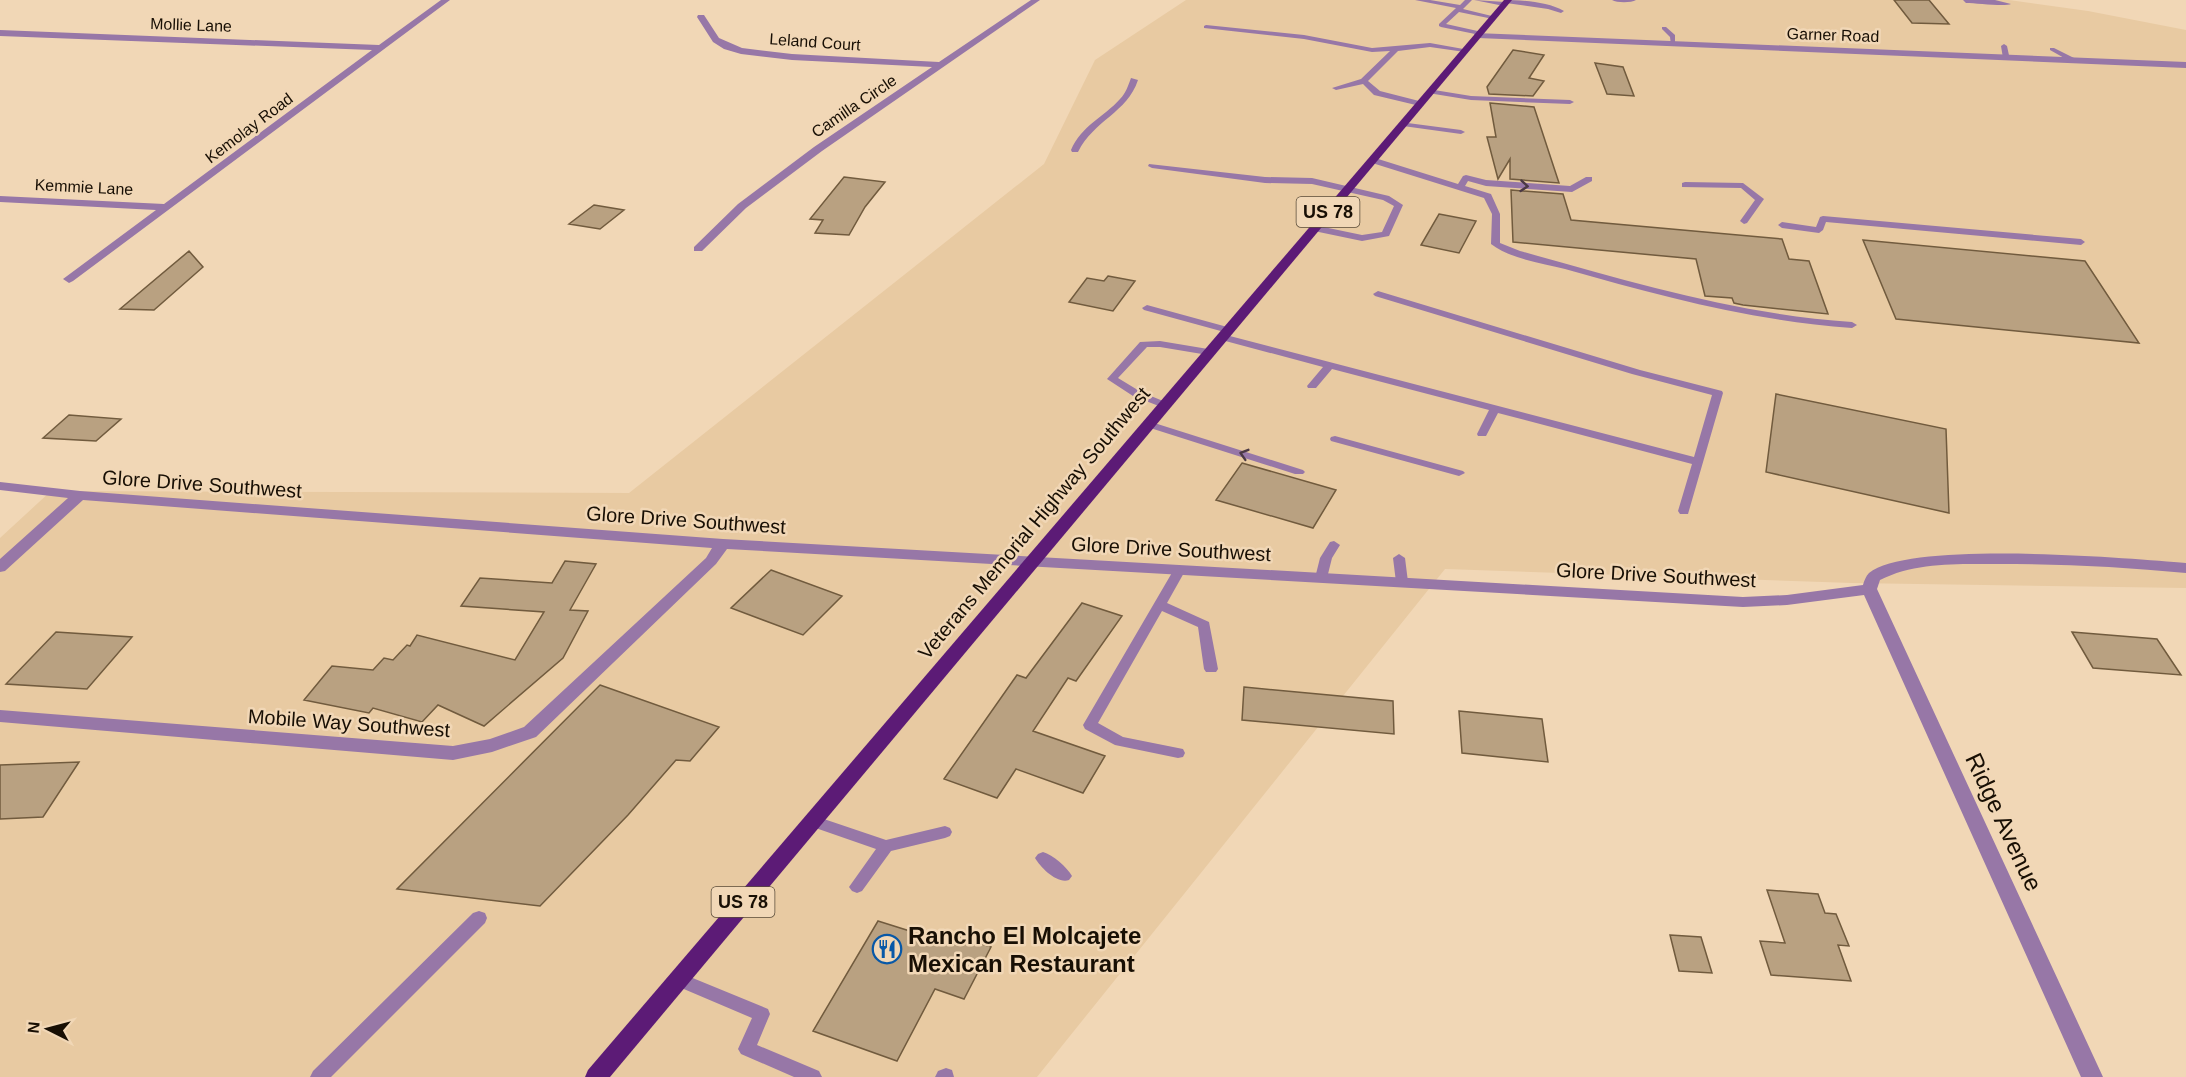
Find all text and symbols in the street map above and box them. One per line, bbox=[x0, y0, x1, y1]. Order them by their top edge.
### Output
street label: Mollie Lane bbox=[150, 15, 232, 35]
street label: Garner Road bbox=[1786, 25, 1880, 45]
street label: Leland Court bbox=[769, 30, 862, 54]
street label: Camilla Circle bbox=[808, 71, 900, 141]
street label: Kemolay Road bbox=[202, 90, 296, 166]
street label: Kemmie Lane bbox=[34, 176, 134, 198]
one-way arrow bbox=[1519, 179, 1528, 192]
road number: US 78 bbox=[1296, 197, 1360, 227]
street label: Veterans Memorial Highway Southwest bbox=[914, 382, 1155, 663]
one-way arrow bbox=[1239, 449, 1250, 461]
street label: Glore Drive Southwest bbox=[101, 466, 303, 502]
street label: Glore Drive Southwest bbox=[585, 502, 787, 538]
street label: Glore Drive Southwest bbox=[1071, 533, 1272, 565]
street label: Glore Drive Southwest bbox=[1556, 559, 1757, 591]
street label: Mobile Way Southwest bbox=[247, 705, 451, 741]
street label: Ridge Avenue bbox=[1960, 749, 2048, 895]
road number: US 78 bbox=[712, 887, 774, 917]
place label: Rancho El Molcajete Mexican Restaurant bbox=[908, 922, 1141, 977]
restaurant icon: Rancho El Molcajete Mexican Restaurant bbox=[871, 933, 903, 965]
north arrow bbox=[18, 999, 78, 1059]
text: N bbox=[25, 1021, 43, 1034]

